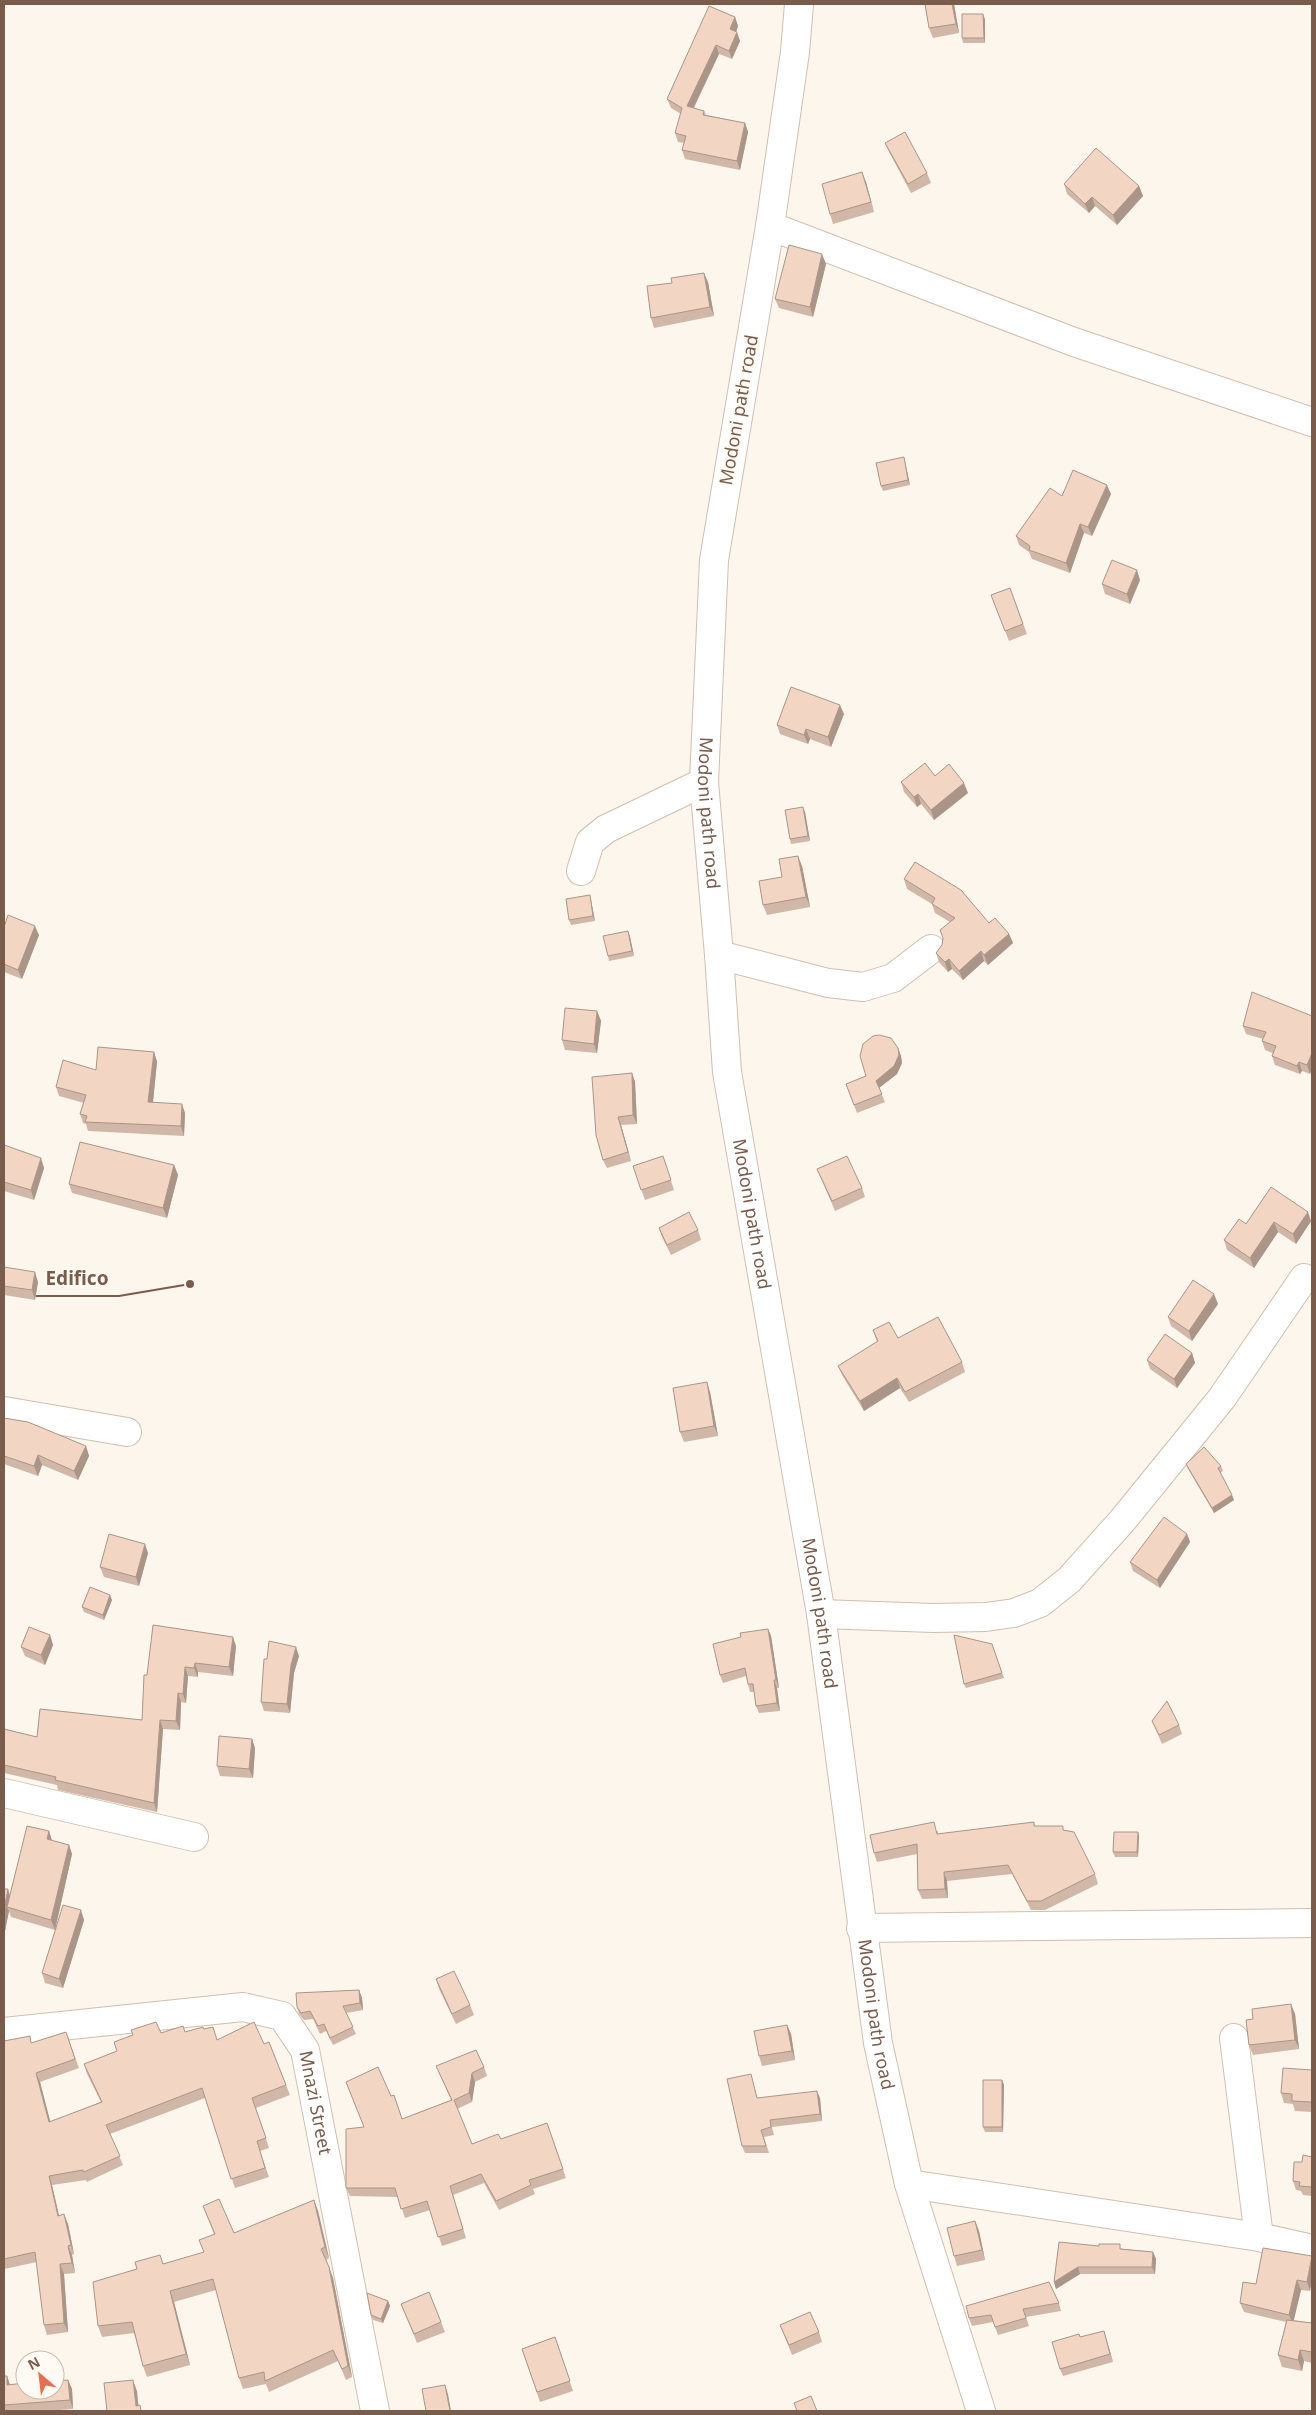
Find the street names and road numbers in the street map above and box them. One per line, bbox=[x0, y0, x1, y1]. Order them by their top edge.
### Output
street label: Modoni path road bbox=[713, 333, 763, 487]
street label: Modoni path road bbox=[693, 737, 726, 890]
street label: Modoni path road bbox=[728, 1137, 777, 1291]
street label: Modoni path road bbox=[797, 1536, 844, 1690]
street label: Modoni path road bbox=[853, 1937, 901, 2092]
street label: Mnazi Street bbox=[294, 2048, 338, 2157]

